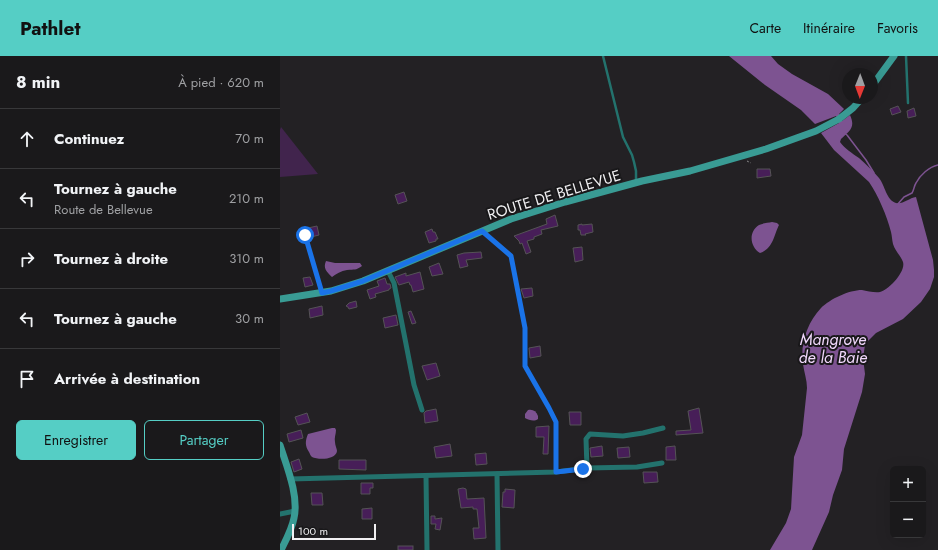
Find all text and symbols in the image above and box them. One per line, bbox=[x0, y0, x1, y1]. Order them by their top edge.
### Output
text: Pathlet bbox=[20, 15, 80, 42]
text: Carte bbox=[749, 18, 781, 38]
text: Itinéraire bbox=[803, 18, 855, 38]
text: Favoris bbox=[877, 18, 918, 38]
north arrow bbox=[842, 68, 878, 104]
text: 8 min bbox=[16, 70, 60, 94]
text: À pied · 620 m bbox=[178, 73, 264, 92]
icon: ahead bbox=[16, 128, 38, 150]
text: Continuez bbox=[54, 128, 124, 150]
text: 70 m bbox=[235, 129, 264, 148]
street label: ROUTE DE BELLEVUE bbox=[485, 164, 623, 226]
text: Tournez à gauche bbox=[54, 178, 177, 200]
icon: left bbox=[16, 188, 38, 210]
text: 210 m bbox=[229, 189, 264, 208]
text: Route de Bellevue bbox=[54, 200, 153, 219]
route start bbox=[296, 226, 314, 244]
icon: right bbox=[16, 248, 38, 270]
text: Tournez à droite bbox=[54, 248, 168, 270]
text: 310 m bbox=[229, 249, 264, 268]
icon: left bbox=[16, 308, 38, 330]
text: Tournez à gauche bbox=[54, 308, 177, 330]
text: 30 m bbox=[235, 309, 264, 328]
water label: Mangrove de la Baie bbox=[799, 328, 867, 369]
icon: arrive bbox=[16, 368, 38, 390]
text: Arrivée à destination bbox=[54, 368, 200, 390]
button: Enregistrer bbox=[16, 420, 136, 460]
button: Partager bbox=[144, 420, 264, 460]
route end bbox=[574, 460, 592, 478]
map controls bbox=[890, 466, 926, 538]
button: + bbox=[890, 466, 926, 502]
button: − bbox=[890, 502, 926, 538]
scale bar bbox=[292, 522, 376, 541]
text: 100 m bbox=[298, 523, 328, 539]

